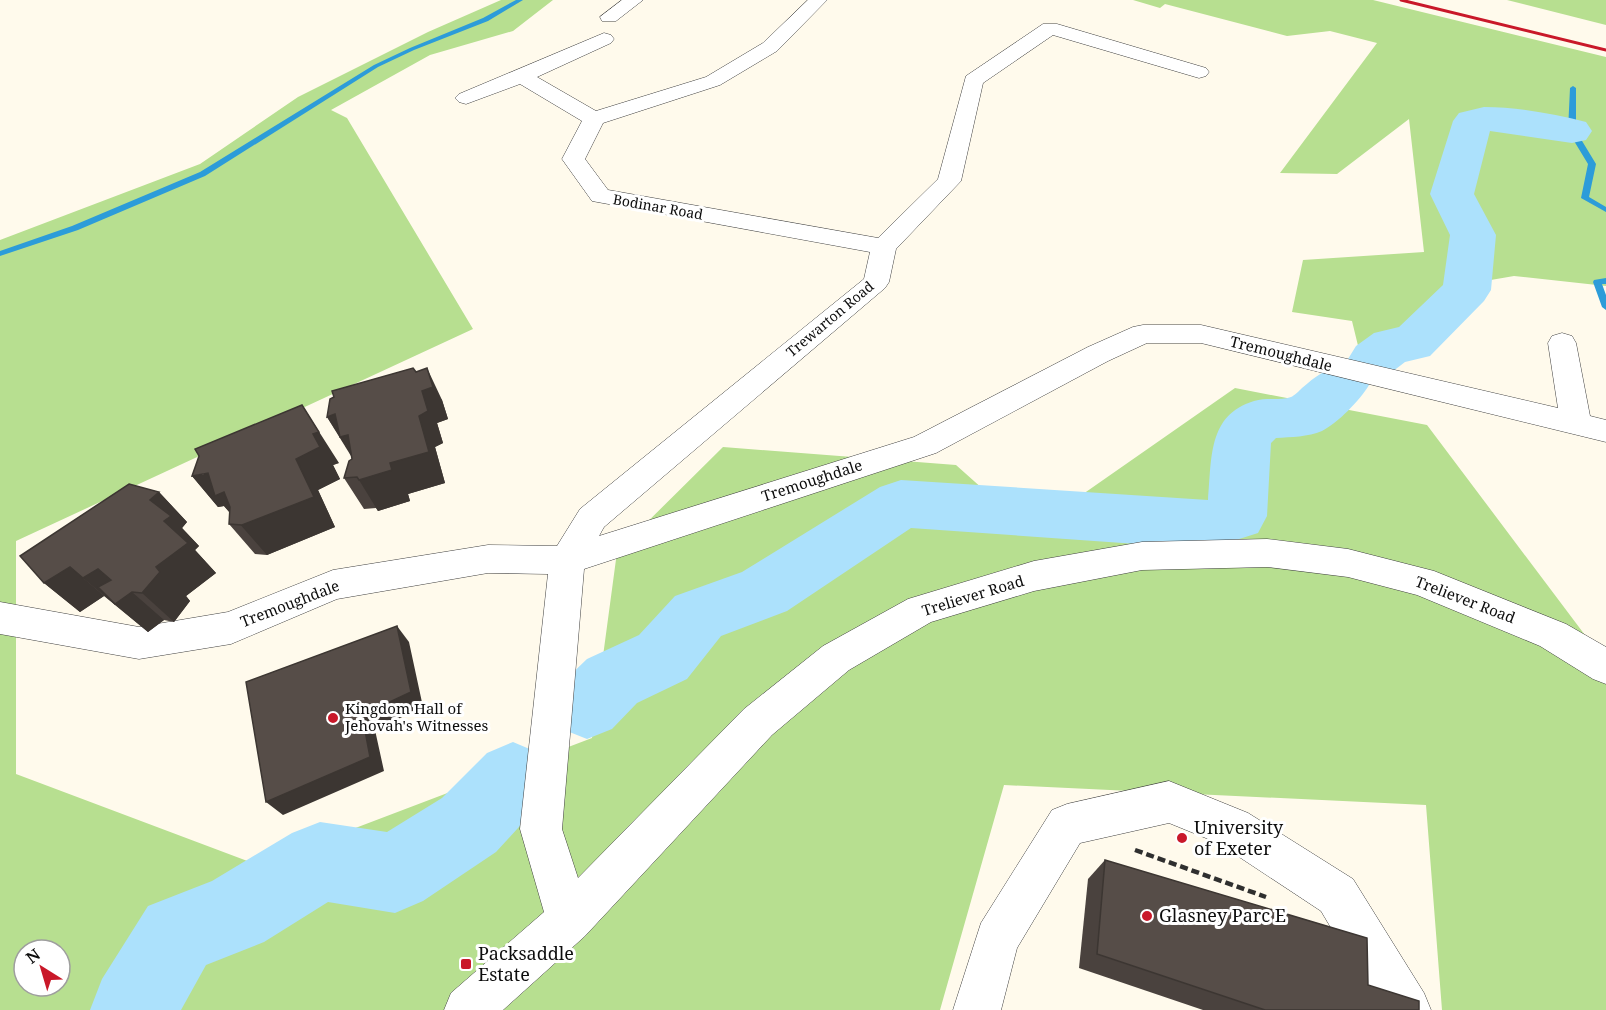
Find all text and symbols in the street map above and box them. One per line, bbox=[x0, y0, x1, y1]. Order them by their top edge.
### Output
street label: Bodinar Road bbox=[612, 189, 705, 224]
street label: Trewarton Road bbox=[782, 276, 878, 361]
street label: Tremoughdale bbox=[1228, 331, 1334, 375]
street label: Tremoughdale bbox=[759, 454, 865, 506]
street label: Treliever Road bbox=[919, 570, 1026, 620]
street label: Treliever Road bbox=[1412, 571, 1518, 627]
street label: Tremoughdale bbox=[237, 575, 342, 631]
place label: Kingdom Hall of Jehovah's Witnesses bbox=[344, 698, 489, 735]
marker: Kingdom Hall of Jehovah's Witnesses bbox=[326, 711, 340, 725]
place label: University of Exeter bbox=[1194, 815, 1284, 860]
marker: University of Exeter bbox=[1175, 831, 1189, 845]
place label: Glasney Parc E bbox=[1159, 903, 1286, 927]
marker: Glasney Parc E bbox=[1140, 909, 1154, 923]
north arrow bbox=[12, 938, 72, 998]
place label: Packsaddle Estate bbox=[478, 941, 574, 986]
text: N bbox=[21, 943, 45, 969]
marker: Packsaddle Estate bbox=[459, 957, 473, 971]

